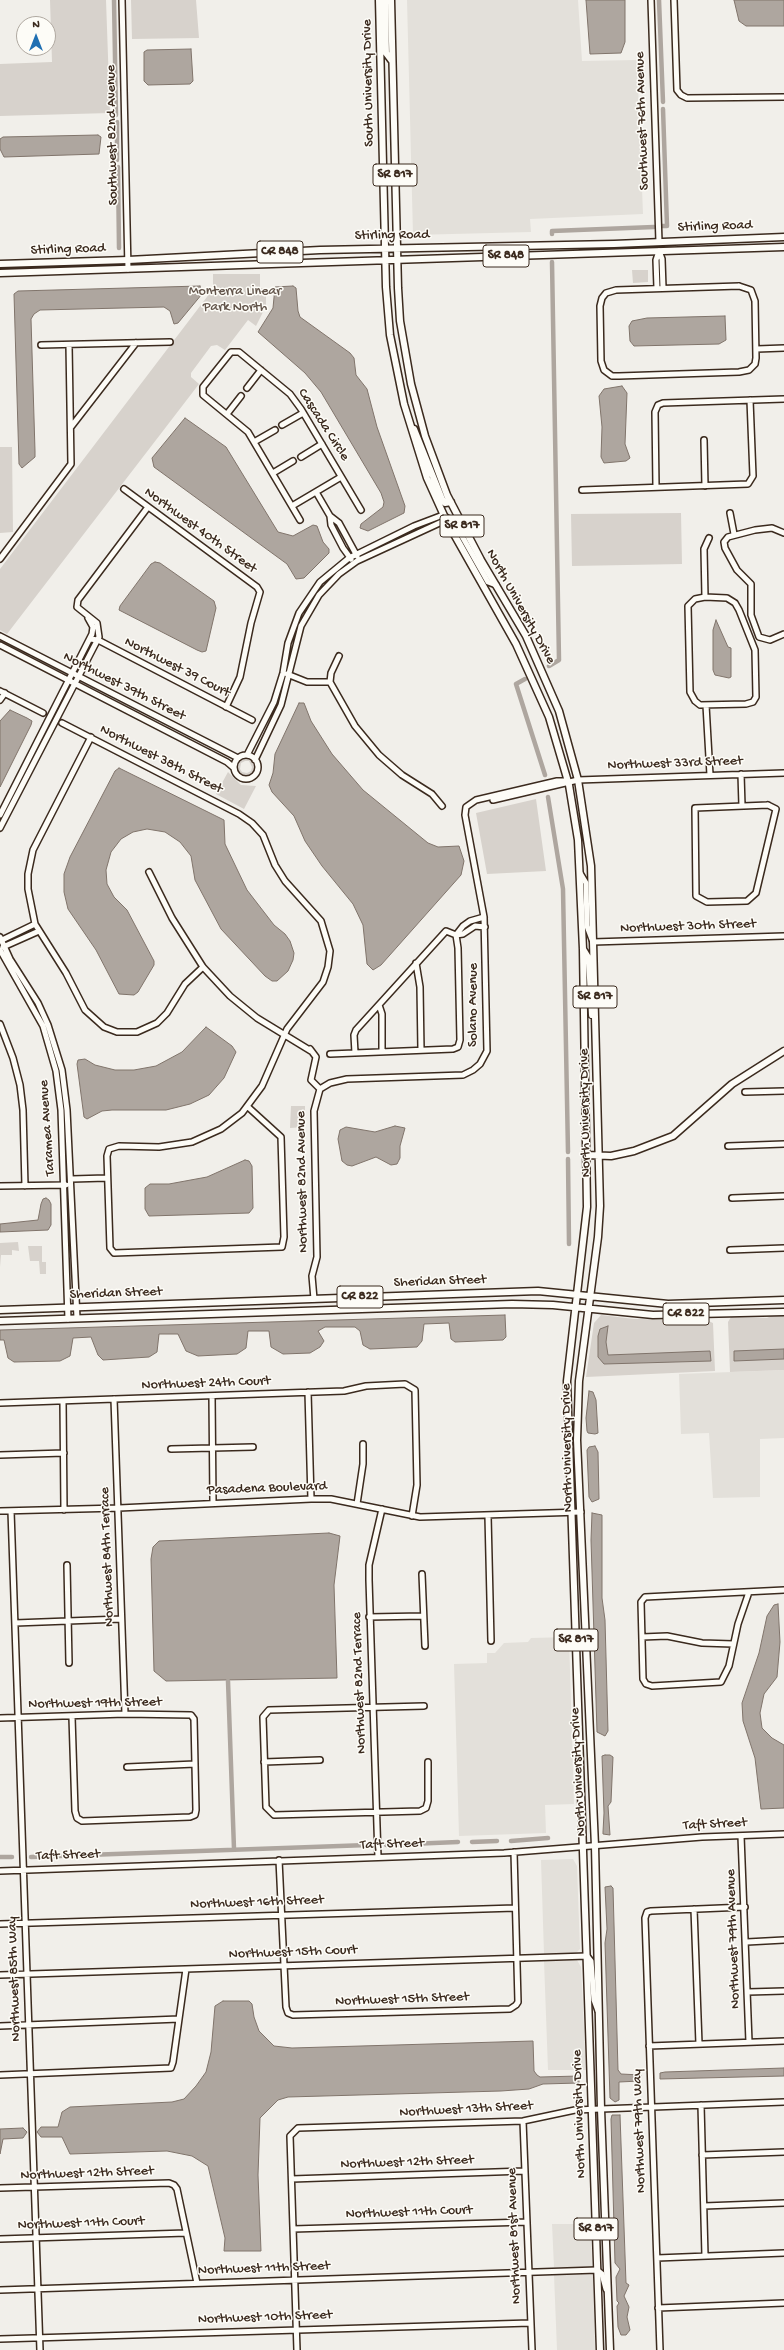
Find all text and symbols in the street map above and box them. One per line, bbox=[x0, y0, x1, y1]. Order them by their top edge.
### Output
north arrow bbox=[16, 16, 56, 56]
text: N bbox=[32, 19, 40, 31]
street label: South University Drive bbox=[359, 19, 379, 147]
street label: Southwest 76th Avenue bbox=[632, 51, 654, 191]
street label: Southwest 82nd Avenue bbox=[103, 65, 123, 205]
road number: SR 817 bbox=[373, 164, 417, 186]
street label: Stirling Road bbox=[677, 217, 753, 237]
street label: Stirling Road bbox=[354, 227, 430, 245]
street label: Stirling Road bbox=[30, 240, 106, 260]
road number: CR 848 bbox=[257, 241, 303, 263]
road number: SR 848 bbox=[483, 245, 529, 267]
park label: Monterra Linear Park North bbox=[189, 284, 281, 316]
street label: Cascada Circle bbox=[293, 386, 353, 464]
street label: Northwest 40th Street bbox=[140, 484, 260, 578]
road number: SR 817 bbox=[440, 515, 484, 537]
street label: North University Drive bbox=[481, 547, 559, 667]
street label: Northwest 39 Court bbox=[121, 634, 233, 702]
street label: Northwest 39th Street bbox=[60, 649, 188, 725]
street label: Northwest 38th Street bbox=[97, 722, 225, 798]
street label: Northwest 33rd Street bbox=[607, 753, 743, 775]
street label: Northwest 30th Street bbox=[620, 916, 756, 938]
street label: Solano Avenue bbox=[466, 963, 482, 1047]
road number: SR 817 bbox=[573, 986, 617, 1008]
street label: North University Drive bbox=[576, 1049, 596, 1177]
street label: Taramea Avenue bbox=[36, 1079, 60, 1177]
street label: Northwest 82nd Avenue bbox=[293, 1111, 313, 1253]
street label: Sheridan Street bbox=[393, 1272, 487, 1292]
street label: Sheridan Street bbox=[69, 1284, 163, 1304]
road number: CR 822 bbox=[337, 1286, 383, 1308]
road number: CR 822 bbox=[663, 1303, 709, 1325]
street label: Northwest 24th Court bbox=[141, 1373, 271, 1395]
street label: North University Drive bbox=[558, 1384, 578, 1512]
street label: Pasadena Boulevard bbox=[207, 1479, 327, 1499]
street label: Northwest 84th Terrace bbox=[97, 1487, 119, 1627]
street label: Northwest 82nd Terrace bbox=[349, 1612, 371, 1754]
road number: SR 817 bbox=[554, 1629, 598, 1651]
street label: Northwest 19th Street bbox=[28, 1694, 162, 1714]
street label: North University Drive bbox=[567, 1707, 591, 1837]
street label: Taft Street bbox=[683, 1815, 747, 1835]
street label: Taft Street bbox=[360, 1835, 424, 1855]
street label: Taft Street bbox=[36, 1846, 100, 1866]
street label: Northwest 79th Avenue bbox=[723, 1869, 745, 2009]
street label: Northwest 16th Street bbox=[190, 1892, 324, 1914]
street label: Northwest 85th Way bbox=[4, 1916, 26, 2042]
street label: Northwest 15th Court bbox=[228, 1942, 358, 1964]
street label: Northwest 15th Street bbox=[335, 1989, 469, 2011]
street label: North University Drive bbox=[569, 2049, 591, 2179]
street label: Northwest 79th Way bbox=[629, 2069, 651, 2193]
street label: Northwest 13th Street bbox=[399, 2098, 533, 2122]
street label: Northwest 12th Street bbox=[340, 2152, 474, 2174]
street label: Northwest 12th Street bbox=[20, 2163, 154, 2185]
street label: Northwest 81st Avenue bbox=[504, 2168, 526, 2304]
street label: Northwest 11th Court bbox=[345, 2202, 473, 2224]
street label: Northwest 11th Court bbox=[17, 2213, 145, 2235]
road number: SR 817 bbox=[574, 2218, 618, 2240]
street label: Northwest 11th Street bbox=[198, 2258, 330, 2280]
street label: Northwest 10th Street bbox=[198, 2307, 332, 2329]

